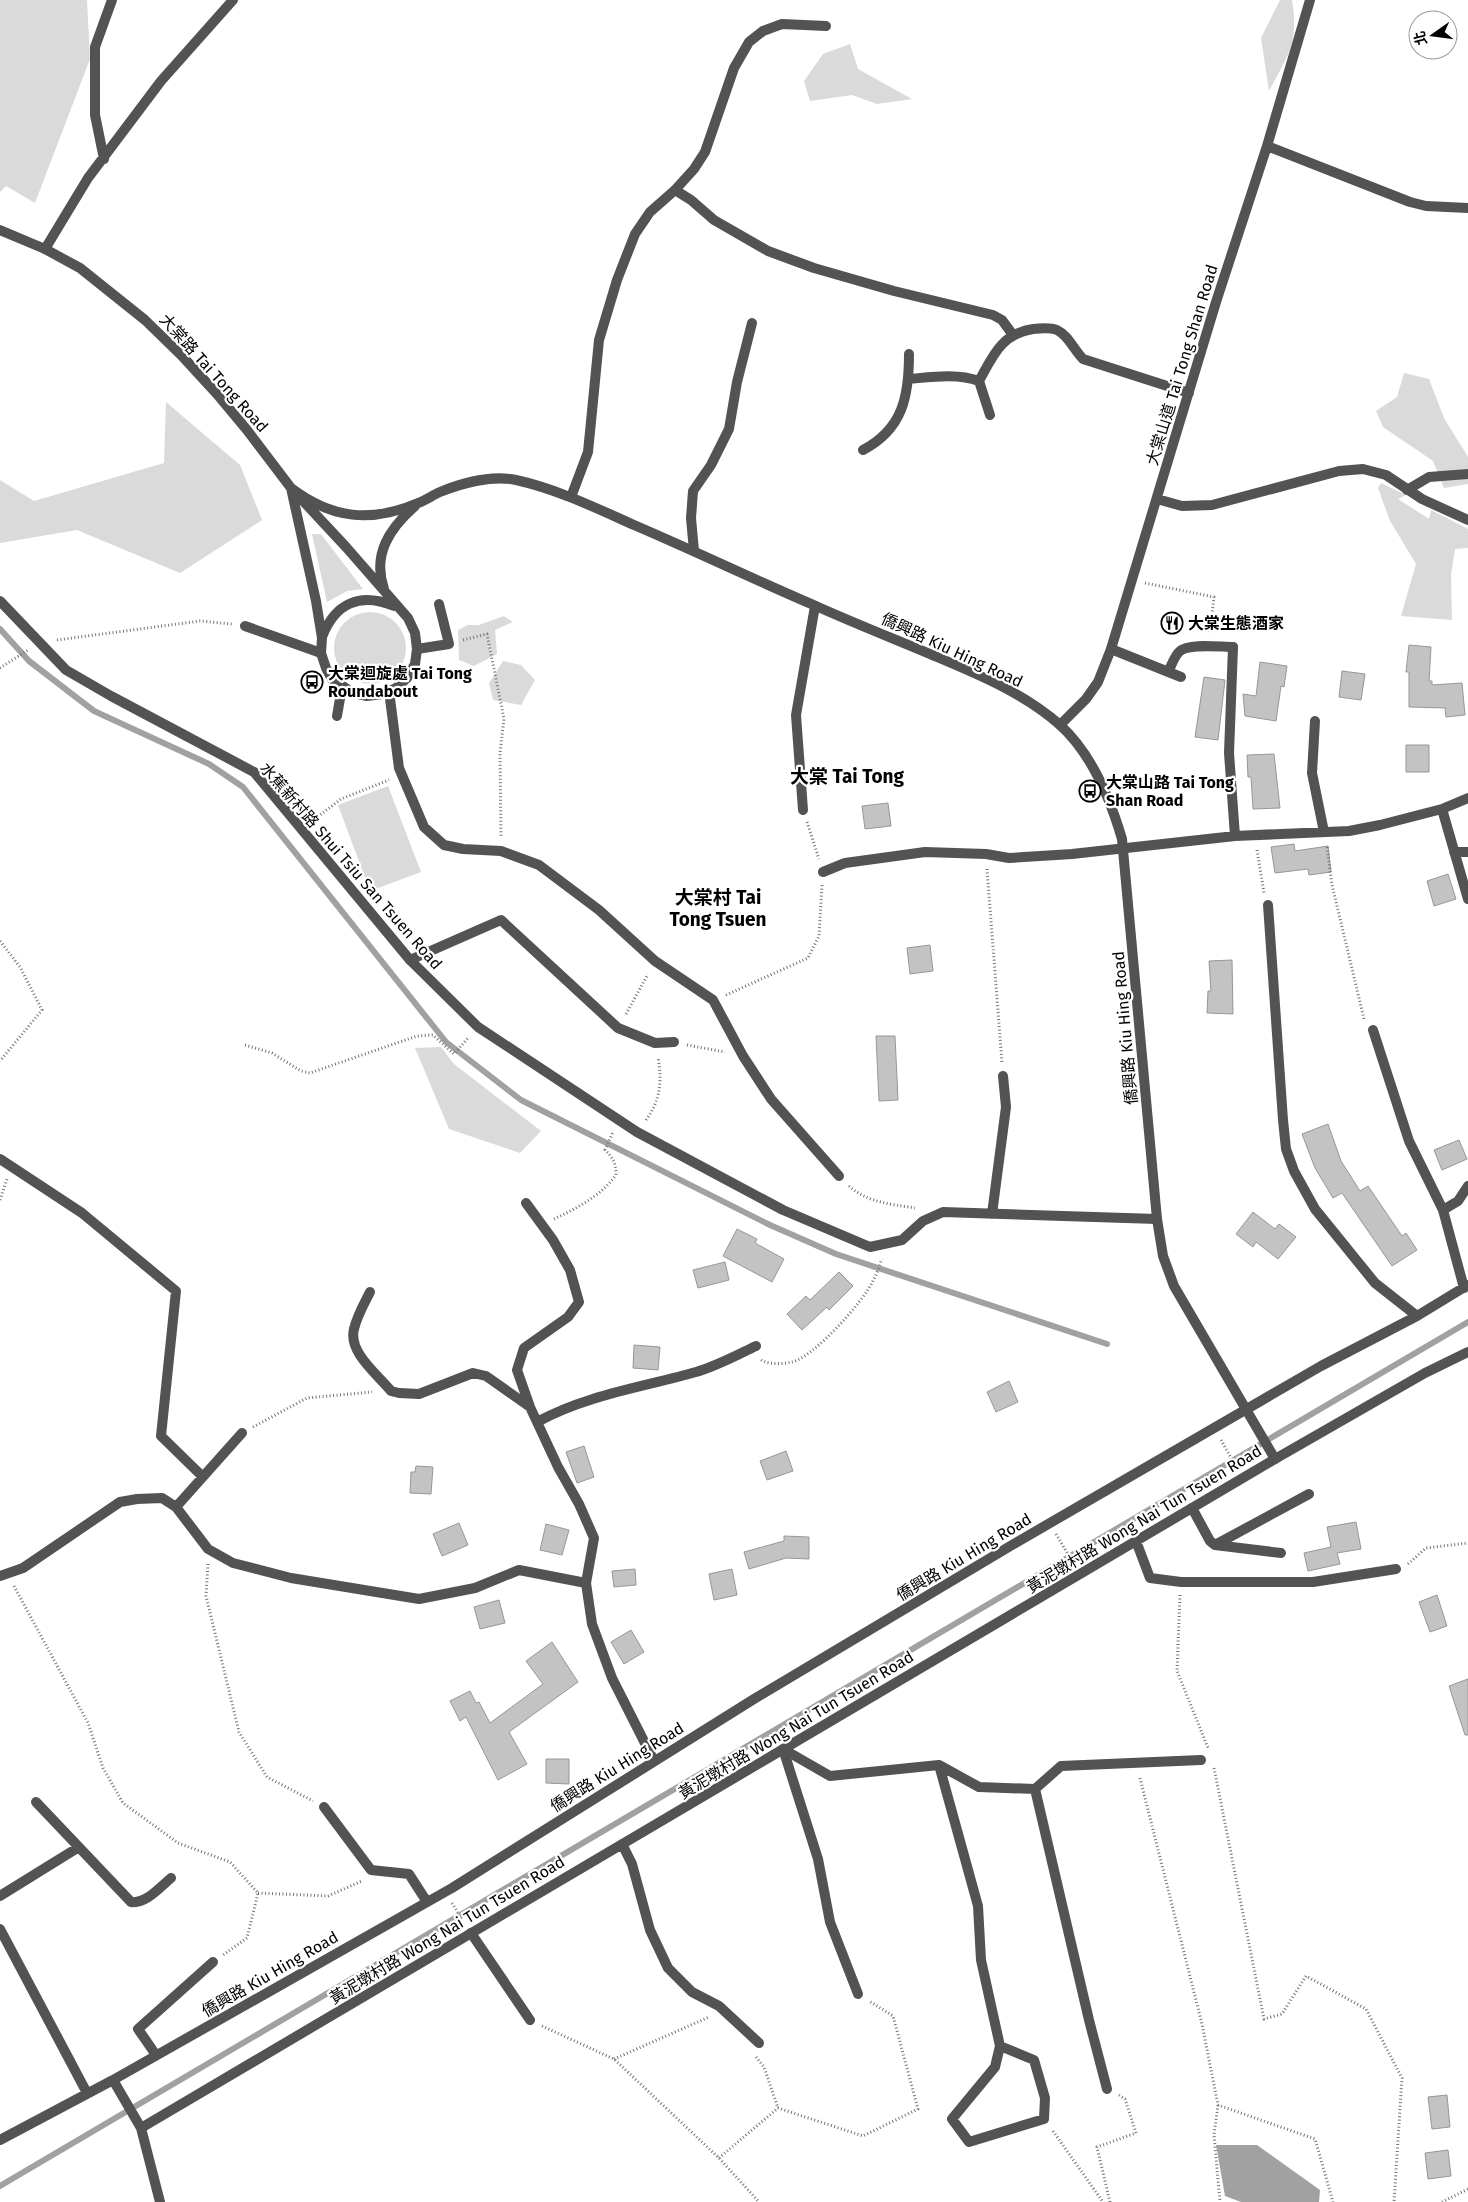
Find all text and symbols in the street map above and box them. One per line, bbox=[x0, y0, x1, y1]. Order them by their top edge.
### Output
north arrow bbox=[1408, 10, 1458, 60]
text: 北 bbox=[1411, 29, 1431, 47]
street label: 大棠山道 Tai Tong Shan Road bbox=[1142, 262, 1222, 468]
street label: 大棠路 Tai Tong Road bbox=[156, 310, 272, 436]
street label: 僑興路 Kiu Hing Road bbox=[878, 609, 1026, 691]
restaurant icon: 大棠生態酒家 bbox=[1160, 611, 1184, 635]
place label: 大棠生態酒家 bbox=[1188, 614, 1284, 633]
place label: 大棠迴旋處 Tai Tong Roundabout bbox=[328, 664, 472, 701]
bus stop icon: 大棠迴旋處 Tai Tong Roundabout bbox=[300, 670, 324, 694]
street label: 水蕉新村路 Shui Tsiu San Tsuen Road bbox=[256, 759, 446, 973]
district label: 大棠 Tai Tong bbox=[790, 765, 904, 788]
place label: 大棠山路 Tai Tong Shan Road bbox=[1106, 773, 1234, 810]
bus stop icon: 大棠山路 Tai Tong Shan Road bbox=[1078, 779, 1102, 803]
district label: 大棠村 Tai Tong Tsuen bbox=[669, 886, 767, 931]
street label: 僑興路 Kiu Hing Road bbox=[1109, 950, 1141, 1106]
street label: 黃泥墩村路 Wong Nai Tun Tsuen Road bbox=[1023, 1441, 1265, 1597]
street label: 僑興路 Kiu Hing Road bbox=[893, 1509, 1035, 1605]
street label: 黃泥墩村路 Wong Nai Tun Tsuen Road bbox=[675, 1647, 917, 1803]
street label: 僑興路 Kiu Hing Road bbox=[547, 1718, 687, 1816]
street label: 黃泥墩村路 Wong Nai Tun Tsuen Road bbox=[326, 1852, 568, 2008]
street label: 僑興路 Kiu Hing Road bbox=[199, 1927, 341, 2021]

